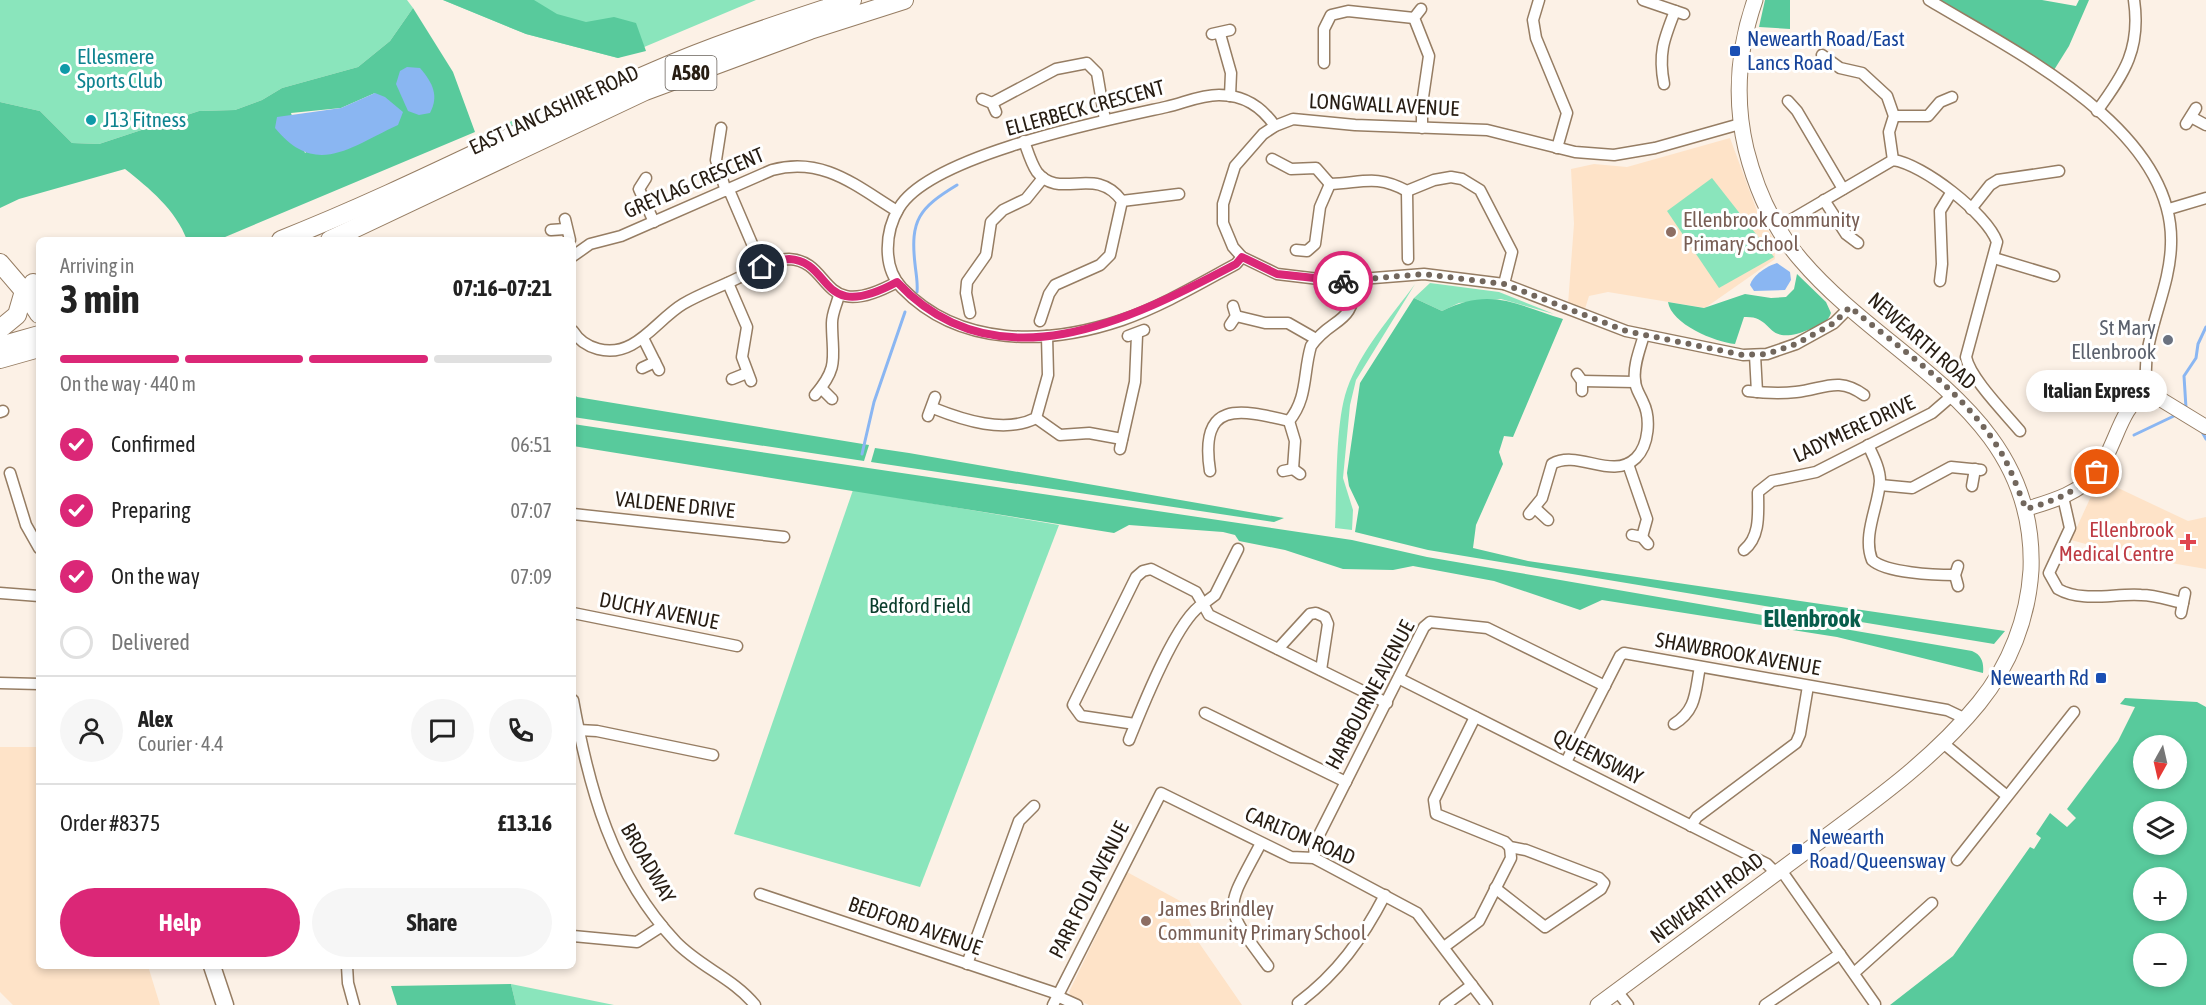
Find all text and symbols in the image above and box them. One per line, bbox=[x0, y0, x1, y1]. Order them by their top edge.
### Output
place label: Newearth Road/East Lancs Road bbox=[1747, 26, 1905, 74]
place label: Ellesmere Sports Club bbox=[77, 44, 163, 92]
marker: Newearth Road/East Lancs Road bbox=[1728, 44, 1742, 58]
road number: A580 bbox=[666, 56, 716, 90]
street label: EAST LANCASHIRE ROAD bbox=[465, 59, 642, 159]
marker: Ellesmere Sports Club bbox=[58, 62, 72, 76]
street label: ELLERBECK CRESCENT bbox=[1002, 74, 1167, 140]
street label: LONGWALL AVENUE bbox=[1308, 88, 1460, 120]
place label: J13 Fitness bbox=[103, 107, 186, 131]
marker: J13 Fitness bbox=[84, 113, 98, 127]
street label: GREYLAG CRESCENT bbox=[620, 142, 767, 222]
place label: Ellenbrook Community Primary School bbox=[1683, 207, 1860, 255]
marker: Ellenbrook Community Primary School bbox=[1664, 225, 1678, 239]
pin bbox=[736, 241, 787, 292]
icon: home bbox=[745, 250, 778, 283]
courier bbox=[1313, 251, 1373, 311]
text: Arriving in bbox=[60, 254, 134, 277]
icon: bike bbox=[1327, 265, 1360, 298]
text: 07:16–07:21 bbox=[453, 275, 552, 301]
text: 3 min bbox=[60, 277, 140, 321]
street label: NEWEARTH ROAD bbox=[1864, 287, 1982, 394]
place label: St Mary Ellenbrook bbox=[2071, 315, 2156, 363]
marker: St Mary Ellenbrook bbox=[2161, 333, 2175, 347]
callout: Italian Express bbox=[2026, 370, 2168, 412]
text: On the way · 440 m bbox=[60, 372, 196, 395]
text: Italian Express bbox=[2043, 379, 2150, 402]
street label: LADYMERE DRIVE bbox=[1789, 389, 1918, 467]
icon: check bbox=[60, 428, 93, 461]
text: Confirmed bbox=[111, 431, 196, 457]
text: 06:51 bbox=[511, 433, 552, 456]
pin bbox=[2071, 446, 2122, 497]
icon: bag bbox=[2080, 455, 2113, 488]
street label: VALDENE DRIVE bbox=[614, 486, 736, 522]
icon: check bbox=[60, 494, 93, 527]
text: Preparing bbox=[111, 497, 191, 523]
text: 07:07 bbox=[510, 499, 552, 522]
place label: Ellenbrook Medical Centre bbox=[2059, 517, 2174, 565]
marker: Ellenbrook Medical Centre bbox=[2179, 533, 2197, 551]
icon: check bbox=[60, 560, 93, 593]
text: On the way bbox=[111, 563, 200, 589]
text: 07:09 bbox=[510, 565, 552, 588]
street label: DUCHY AVENUE bbox=[598, 587, 721, 633]
park label: Bedford Field bbox=[869, 593, 971, 617]
district label: Ellenbrook bbox=[1764, 605, 1861, 632]
street label: HARBOURNE AVENUE bbox=[1320, 616, 1418, 773]
street label: SHAWBROOK AVENUE bbox=[1654, 627, 1822, 679]
text: Delivered bbox=[111, 629, 190, 655]
place label: Newearth Rd bbox=[1990, 665, 2089, 689]
marker: Newearth Rd bbox=[2094, 671, 2108, 685]
button: person bbox=[60, 699, 123, 762]
button: chat bbox=[411, 699, 474, 762]
button: phone bbox=[489, 699, 552, 762]
text: Alex bbox=[138, 706, 173, 732]
street label: QUEENSWAY bbox=[1550, 723, 1648, 789]
text: Courier · 4.4 bbox=[138, 732, 224, 755]
north arrow bbox=[2133, 735, 2187, 789]
map controls bbox=[2133, 735, 2187, 987]
street label: CARLTON ROAD bbox=[1242, 801, 1359, 869]
button: layers bbox=[2133, 801, 2187, 855]
text: Order #8375 bbox=[60, 810, 160, 836]
text: £13.16 bbox=[497, 810, 552, 836]
street label: PARR FOLD AVENUE bbox=[1043, 817, 1133, 962]
street label: BROADWAY bbox=[617, 819, 682, 907]
place label: Newearth Road/Queensway bbox=[1809, 824, 1946, 872]
marker: Newearth Road/Queensway bbox=[1790, 842, 1804, 856]
street label: NEWEARTH ROAD bbox=[1645, 847, 1768, 947]
button: + bbox=[2133, 867, 2187, 921]
button: Help bbox=[60, 888, 300, 957]
button: Share bbox=[312, 888, 552, 957]
street label: BEDFORD AVENUE bbox=[846, 891, 985, 959]
place label: James Brindley Community Primary School bbox=[1158, 896, 1367, 944]
marker: James Brindley Community Primary School bbox=[1139, 914, 1153, 928]
button: − bbox=[2133, 933, 2187, 987]

